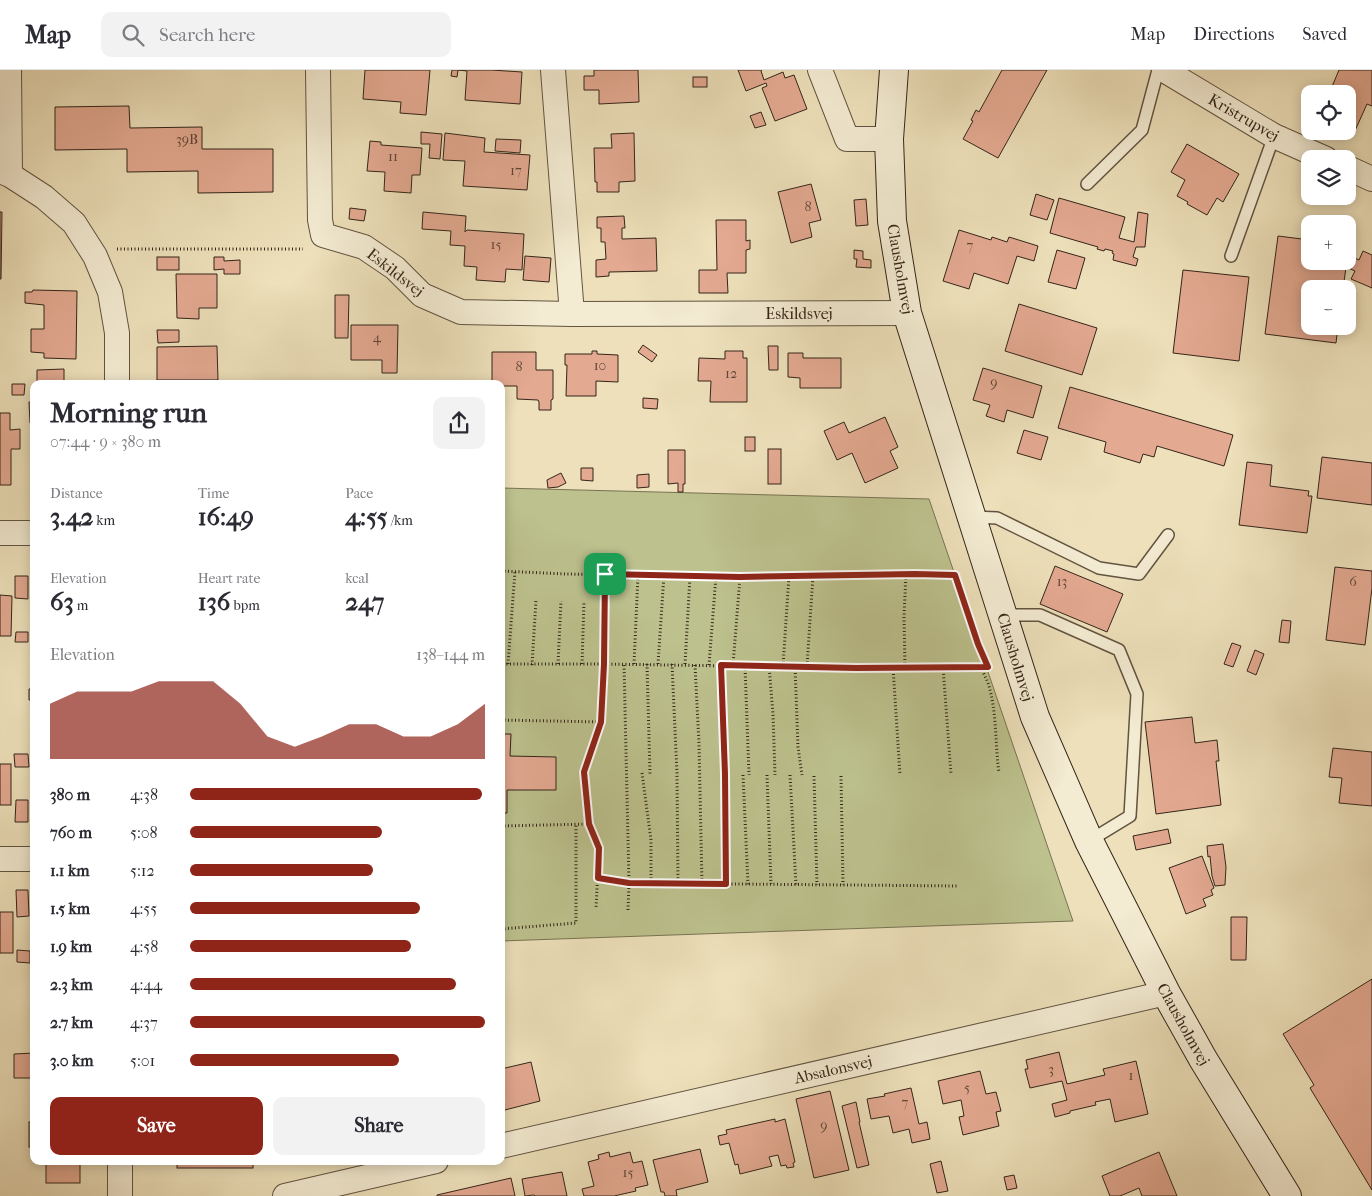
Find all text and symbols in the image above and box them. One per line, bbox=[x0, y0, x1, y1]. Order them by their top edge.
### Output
search box bbox=[101, 12, 451, 57]
text: Map bbox=[25, 21, 71, 49]
icon: search bbox=[119, 21, 147, 49]
text: Search here bbox=[159, 24, 255, 46]
text: Map bbox=[1131, 24, 1165, 45]
text: Directions bbox=[1193, 24, 1274, 45]
text: Saved bbox=[1302, 24, 1347, 45]
map controls bbox=[1301, 85, 1356, 335]
button: locate bbox=[1301, 85, 1356, 140]
street label: Kristrupvej bbox=[1205, 90, 1283, 145]
house number: 39B bbox=[176, 131, 198, 148]
house number: 11 bbox=[388, 148, 398, 165]
button: layers bbox=[1301, 150, 1356, 205]
house number: 17 bbox=[510, 162, 522, 179]
house number: 8 bbox=[804, 198, 812, 215]
button: + bbox=[1301, 215, 1356, 270]
street label: Clausholmvej bbox=[883, 222, 918, 316]
house number: 15 bbox=[491, 236, 502, 253]
house number: 7 bbox=[967, 237, 974, 254]
street label: Eskildsvej bbox=[363, 244, 428, 301]
button: − bbox=[1301, 280, 1356, 335]
street label: Eskildsvej bbox=[765, 304, 833, 323]
house number: 4 bbox=[373, 329, 382, 346]
house number: 10 bbox=[594, 357, 606, 374]
house number: 8 bbox=[515, 358, 523, 375]
house number: 12 bbox=[725, 365, 737, 382]
house number: 9 bbox=[990, 374, 998, 391]
text: Morning run bbox=[50, 396, 207, 429]
button: share bbox=[433, 397, 485, 449]
text: 07:44 · 9 × 380 m bbox=[50, 432, 161, 451]
text: Distance bbox=[50, 485, 103, 502]
text: Time bbox=[198, 485, 229, 502]
text: Pace bbox=[345, 485, 373, 502]
text: 3.42 bbox=[50, 502, 93, 531]
text: 16:49 bbox=[198, 502, 254, 531]
text: 4:55 bbox=[345, 502, 388, 531]
text: km bbox=[93, 512, 115, 529]
text: /km bbox=[388, 512, 413, 529]
pin bbox=[584, 553, 626, 595]
icon: arrive bbox=[591, 560, 619, 588]
text: Elevation bbox=[50, 570, 107, 587]
text: Heart rate bbox=[198, 570, 260, 587]
text: kcal bbox=[345, 570, 369, 587]
house number: 13 bbox=[1057, 573, 1067, 590]
house number: 6 bbox=[1349, 573, 1357, 590]
text: 63 bbox=[50, 587, 74, 616]
text: 136 bbox=[198, 587, 230, 616]
text: 247 bbox=[345, 587, 384, 616]
text: m bbox=[74, 597, 88, 614]
text: bpm bbox=[230, 597, 260, 614]
street label: Clausholmvej bbox=[993, 611, 1038, 704]
text: Elevation bbox=[50, 645, 115, 664]
text: 138–144 m bbox=[416, 645, 485, 664]
text: 380 m bbox=[50, 785, 90, 804]
text: 4:38 bbox=[130, 785, 158, 804]
text: 760 m bbox=[50, 823, 92, 842]
text: 5:08 bbox=[130, 823, 158, 842]
text: 1.1 km bbox=[50, 861, 89, 880]
text: 5:12 bbox=[130, 861, 155, 880]
text: 1.5 km bbox=[50, 899, 90, 918]
text: 4:55 bbox=[130, 899, 157, 918]
text: 1.9 km bbox=[50, 937, 92, 956]
text: 4:58 bbox=[130, 937, 158, 956]
text: 2.3 km bbox=[50, 975, 93, 994]
text: 4:44 bbox=[130, 975, 162, 994]
street label: Clausholmvej bbox=[1153, 980, 1214, 1069]
text: 2.7 km bbox=[50, 1013, 93, 1032]
text: 4:37 bbox=[130, 1013, 158, 1032]
text: 3.0 km bbox=[50, 1051, 93, 1070]
text: 5:01 bbox=[130, 1051, 155, 1070]
street label: Absalonsvej bbox=[791, 1051, 874, 1088]
house number: 3 bbox=[1048, 1061, 1054, 1078]
house number: 1 bbox=[1129, 1067, 1134, 1084]
house number: 5 bbox=[964, 1079, 970, 1096]
house number: 7 bbox=[902, 1094, 909, 1111]
button: Save bbox=[50, 1097, 263, 1155]
button: Share bbox=[273, 1097, 485, 1155]
house number: 9 bbox=[820, 1117, 828, 1134]
house number: 15 bbox=[623, 1164, 634, 1181]

